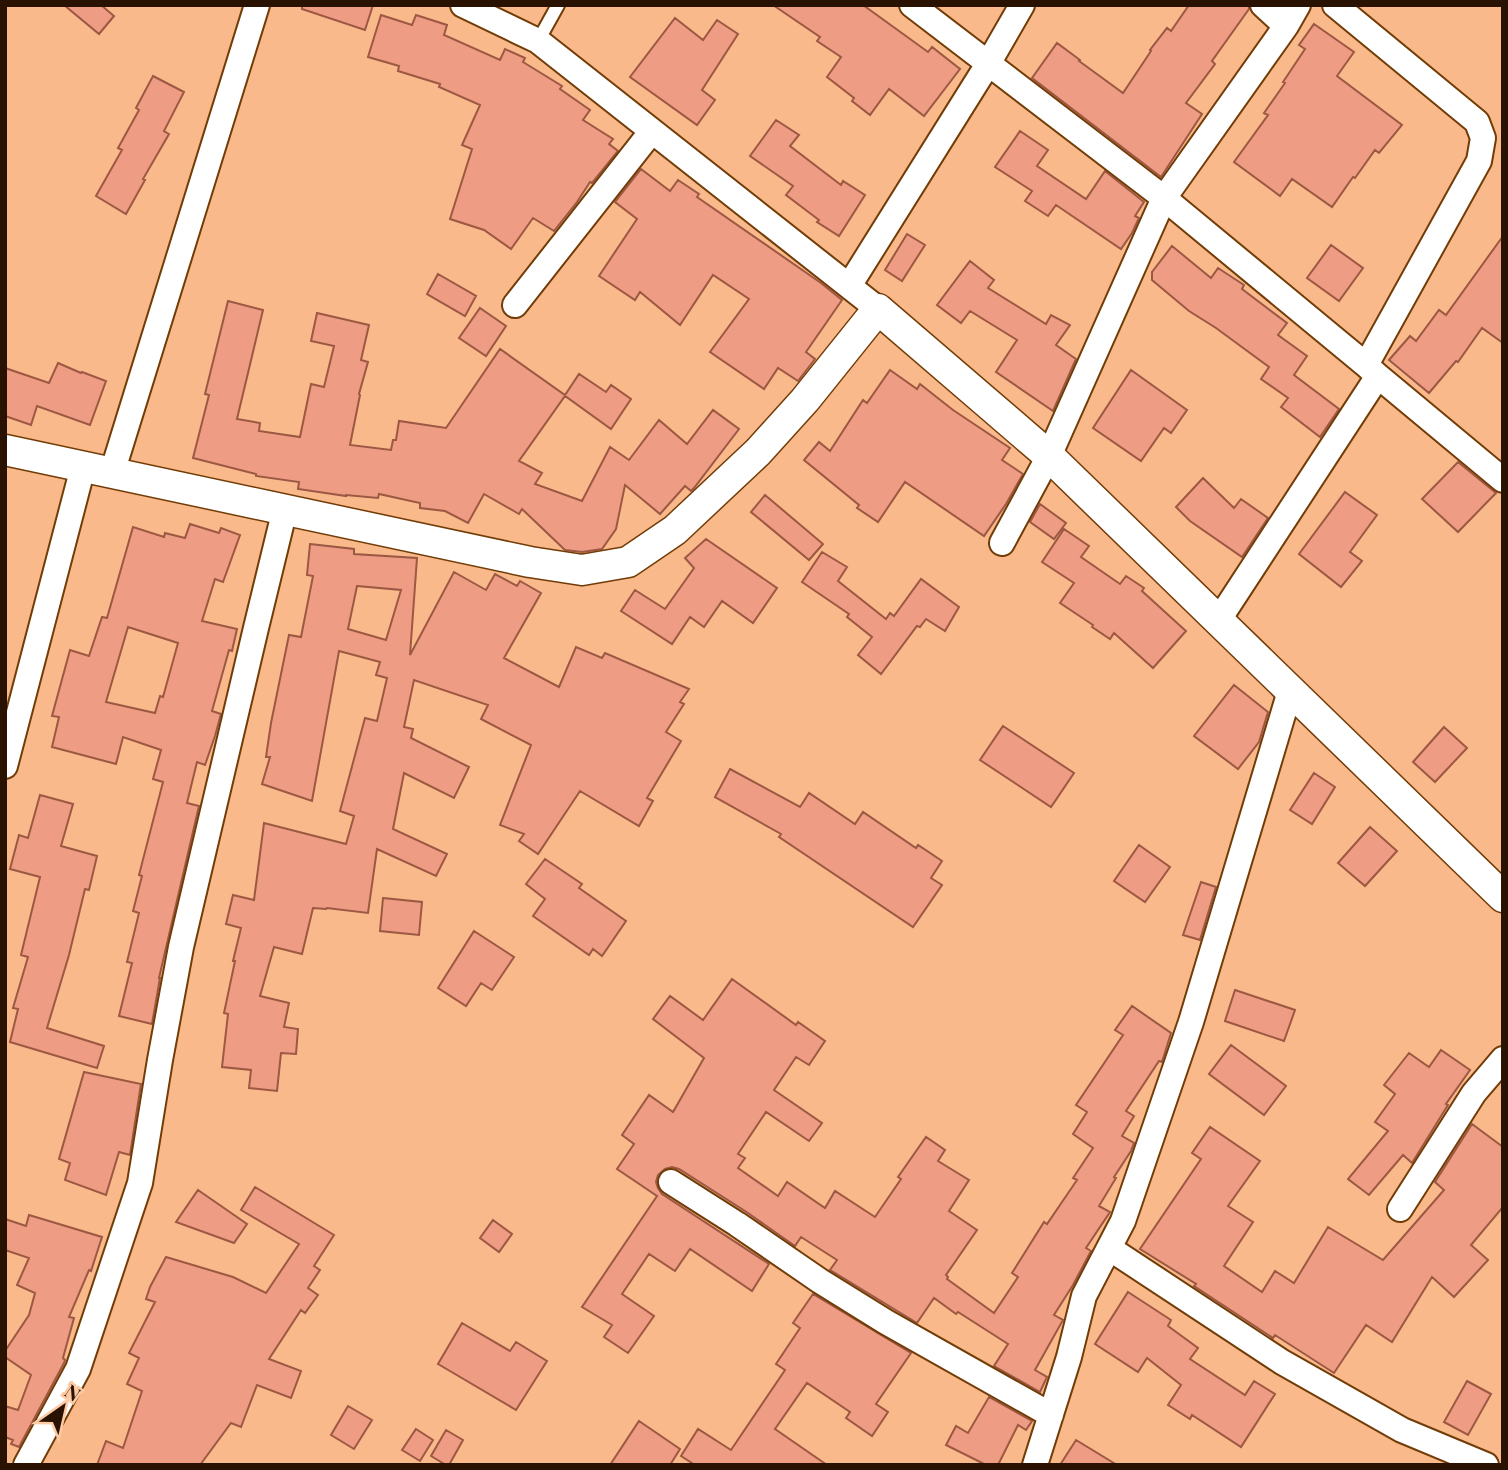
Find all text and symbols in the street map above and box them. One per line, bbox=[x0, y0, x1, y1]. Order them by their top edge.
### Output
north arrow bbox=[28, 1372, 98, 1442]
text: N bbox=[60, 1377, 86, 1407]

